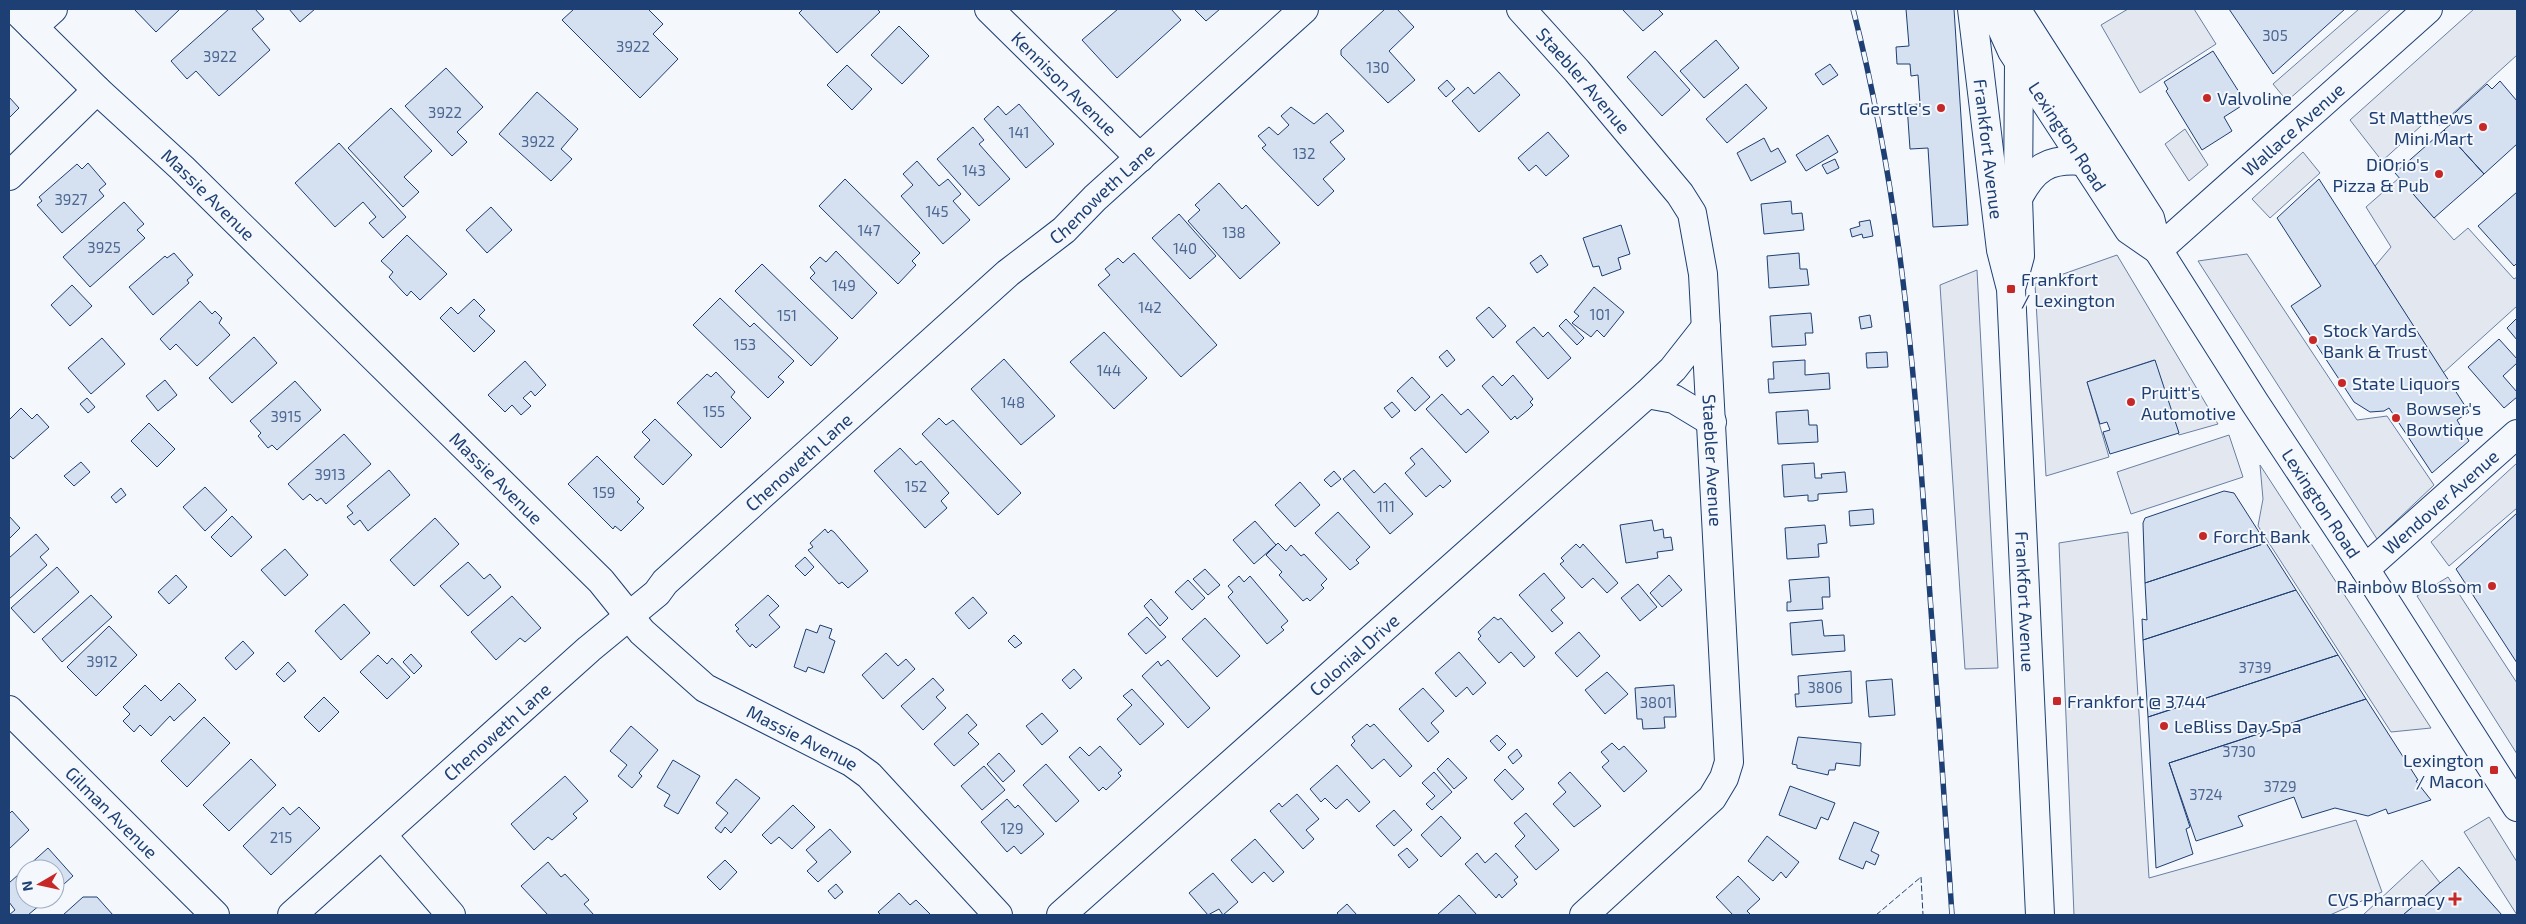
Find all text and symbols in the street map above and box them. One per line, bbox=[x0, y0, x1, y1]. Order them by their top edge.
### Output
street label: Staebler Avenue bbox=[1532, 23, 1635, 138]
house number: 305 bbox=[2262, 26, 2288, 44]
street label: Kennison Avenue bbox=[1007, 27, 1122, 140]
house number: 3922 bbox=[616, 37, 650, 55]
house number: 3922 bbox=[203, 47, 237, 65]
house number: 130 bbox=[1366, 58, 1390, 76]
street label: Lexington Road bbox=[2024, 77, 2112, 195]
street label: Frankfort Avenue bbox=[1969, 78, 2008, 220]
street label: Wallace Avenue bbox=[2237, 78, 2349, 181]
place label: Valvoline bbox=[2217, 87, 2292, 109]
marker: Valvoline bbox=[2201, 92, 2213, 104]
place label: Gerstle's bbox=[1859, 97, 1931, 119]
marker: Gerstle's bbox=[1935, 102, 1947, 114]
house number: 3922 bbox=[428, 103, 462, 121]
place label: St Matthews Mini Mart bbox=[2369, 106, 2473, 149]
marker: St Matthews Mini Mart bbox=[2477, 121, 2489, 133]
house number: 141 bbox=[1008, 123, 1030, 141]
house number: 3922 bbox=[521, 132, 555, 150]
street label: Chenoweth Lane bbox=[1045, 139, 1159, 248]
street label: Massie Avenue bbox=[157, 144, 260, 245]
house number: 132 bbox=[1293, 144, 1315, 162]
place label: DiOrio's Pizza & Pub bbox=[2333, 153, 2429, 196]
house number: 143 bbox=[962, 161, 986, 179]
marker: DiOrio's Pizza & Pub bbox=[2433, 168, 2445, 180]
house number: 3927 bbox=[54, 190, 88, 208]
house number: 145 bbox=[925, 202, 949, 220]
house number: 147 bbox=[858, 221, 881, 239]
house number: 138 bbox=[1222, 223, 1246, 241]
house number: 3925 bbox=[87, 238, 121, 256]
house number: 140 bbox=[1173, 239, 1197, 257]
place label: Frankfort / Lexington bbox=[2021, 268, 2115, 311]
house number: 149 bbox=[832, 276, 856, 294]
marker: Frankfort / Lexington bbox=[2005, 283, 2017, 295]
house number: 142 bbox=[1138, 298, 1162, 316]
house number: 101 bbox=[1590, 305, 1611, 323]
house number: 151 bbox=[777, 306, 797, 324]
place label: Stock Yards Bank & Trust bbox=[2323, 319, 2427, 362]
marker: Stock Yards Bank & Trust bbox=[2307, 334, 2319, 346]
house number: 153 bbox=[734, 335, 756, 353]
house number: 144 bbox=[1097, 361, 1121, 379]
place label: State Liquors bbox=[2352, 372, 2460, 394]
marker: State Liquors bbox=[2336, 377, 2348, 389]
place label: Pruitt's Automotive bbox=[2141, 381, 2236, 424]
house number: 148 bbox=[1001, 393, 1025, 411]
street label: Staebler Avenue bbox=[1698, 394, 1727, 527]
marker: Pruitt's Automotive bbox=[2125, 396, 2137, 408]
place label: Bowser's Bowtique bbox=[2406, 397, 2484, 440]
house number: 155 bbox=[703, 402, 725, 420]
house number: 3915 bbox=[271, 407, 301, 425]
street label: Chenoweth Lane bbox=[741, 408, 856, 516]
marker: Bowser's Bowtique bbox=[2390, 412, 2402, 424]
street label: Massie Avenue bbox=[445, 427, 548, 529]
street label: Lexington Road bbox=[2277, 444, 2365, 562]
street label: Wendover Avenue bbox=[2378, 445, 2503, 559]
house number: 3913 bbox=[314, 465, 346, 483]
house number: 152 bbox=[905, 477, 927, 495]
house number: 159 bbox=[593, 483, 615, 501]
house number: 111 bbox=[1377, 497, 1395, 515]
place label: Forcht Bank bbox=[2213, 525, 2310, 547]
marker: Forcht Bank bbox=[2197, 530, 2209, 542]
street label: Frankfort Avenue bbox=[2011, 531, 2040, 673]
place label: Rainbow Blossom bbox=[2336, 575, 2482, 597]
marker: Rainbow Blossom bbox=[2486, 580, 2498, 592]
street label: Colonial Drive bbox=[1305, 609, 1403, 700]
house number: 3912 bbox=[86, 652, 118, 670]
house number: 3739 bbox=[2239, 658, 2271, 676]
street label: Chenoweth Lane bbox=[439, 678, 555, 785]
house number: 3806 bbox=[1807, 678, 1843, 696]
place label: Frankfort @ 3744 bbox=[2067, 690, 2206, 712]
house number: 3801 bbox=[1640, 693, 1672, 711]
marker: Frankfort @ 3744 bbox=[2051, 695, 2063, 707]
street label: Massie Avenue bbox=[743, 700, 863, 775]
place label: LeBliss Day Spa bbox=[2174, 715, 2302, 737]
marker: LeBliss Day Spa bbox=[2158, 720, 2170, 732]
house number: 3730 bbox=[2222, 742, 2256, 760]
place label: Lexington / Macon bbox=[2403, 749, 2484, 792]
street label: Gilman Avenue bbox=[61, 762, 163, 863]
marker: Lexington / Macon bbox=[2488, 764, 2500, 776]
house number: 3729 bbox=[2263, 777, 2297, 795]
house number: 3724 bbox=[2189, 785, 2223, 803]
house number: 129 bbox=[1001, 819, 1023, 837]
house number: 215 bbox=[270, 828, 292, 846]
north arrow bbox=[15, 859, 65, 909]
text: N bbox=[17, 880, 36, 892]
place label: CVS Pharmacy bbox=[2328, 888, 2445, 910]
marker: CVS Pharmacy bbox=[2449, 893, 2461, 905]

